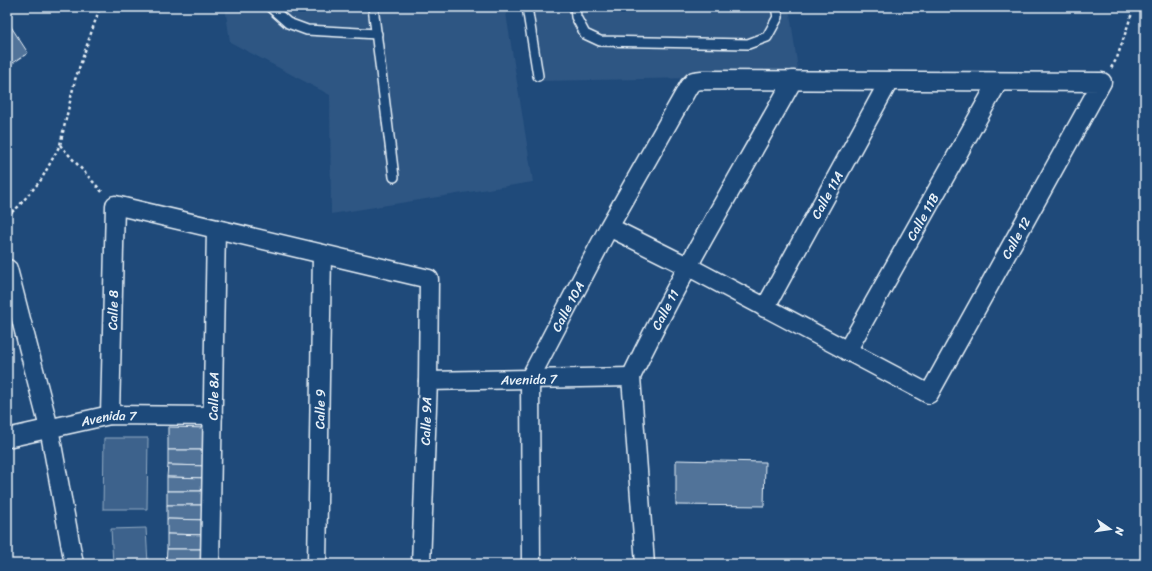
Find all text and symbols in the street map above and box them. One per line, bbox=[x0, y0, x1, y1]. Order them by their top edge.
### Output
street label: Calle 11A bbox=[804, 167, 849, 223]
street label: Calle 11B bbox=[900, 189, 945, 245]
street label: Calle 12 bbox=[995, 212, 1037, 263]
street label: Calle 10A bbox=[545, 277, 590, 336]
street label: Calle 11 bbox=[645, 285, 685, 334]
street label: Calle 8 bbox=[101, 290, 124, 330]
street label: Avenida 7 bbox=[500, 367, 559, 391]
street label: Calle 8A bbox=[201, 372, 225, 421]
street label: Calle 9 bbox=[308, 389, 331, 429]
street label: Calle 9A bbox=[414, 396, 438, 446]
street label: Avenida 7 bbox=[78, 403, 138, 433]
north arrow bbox=[1090, 509, 1130, 549]
text: N bbox=[1109, 524, 1130, 537]

